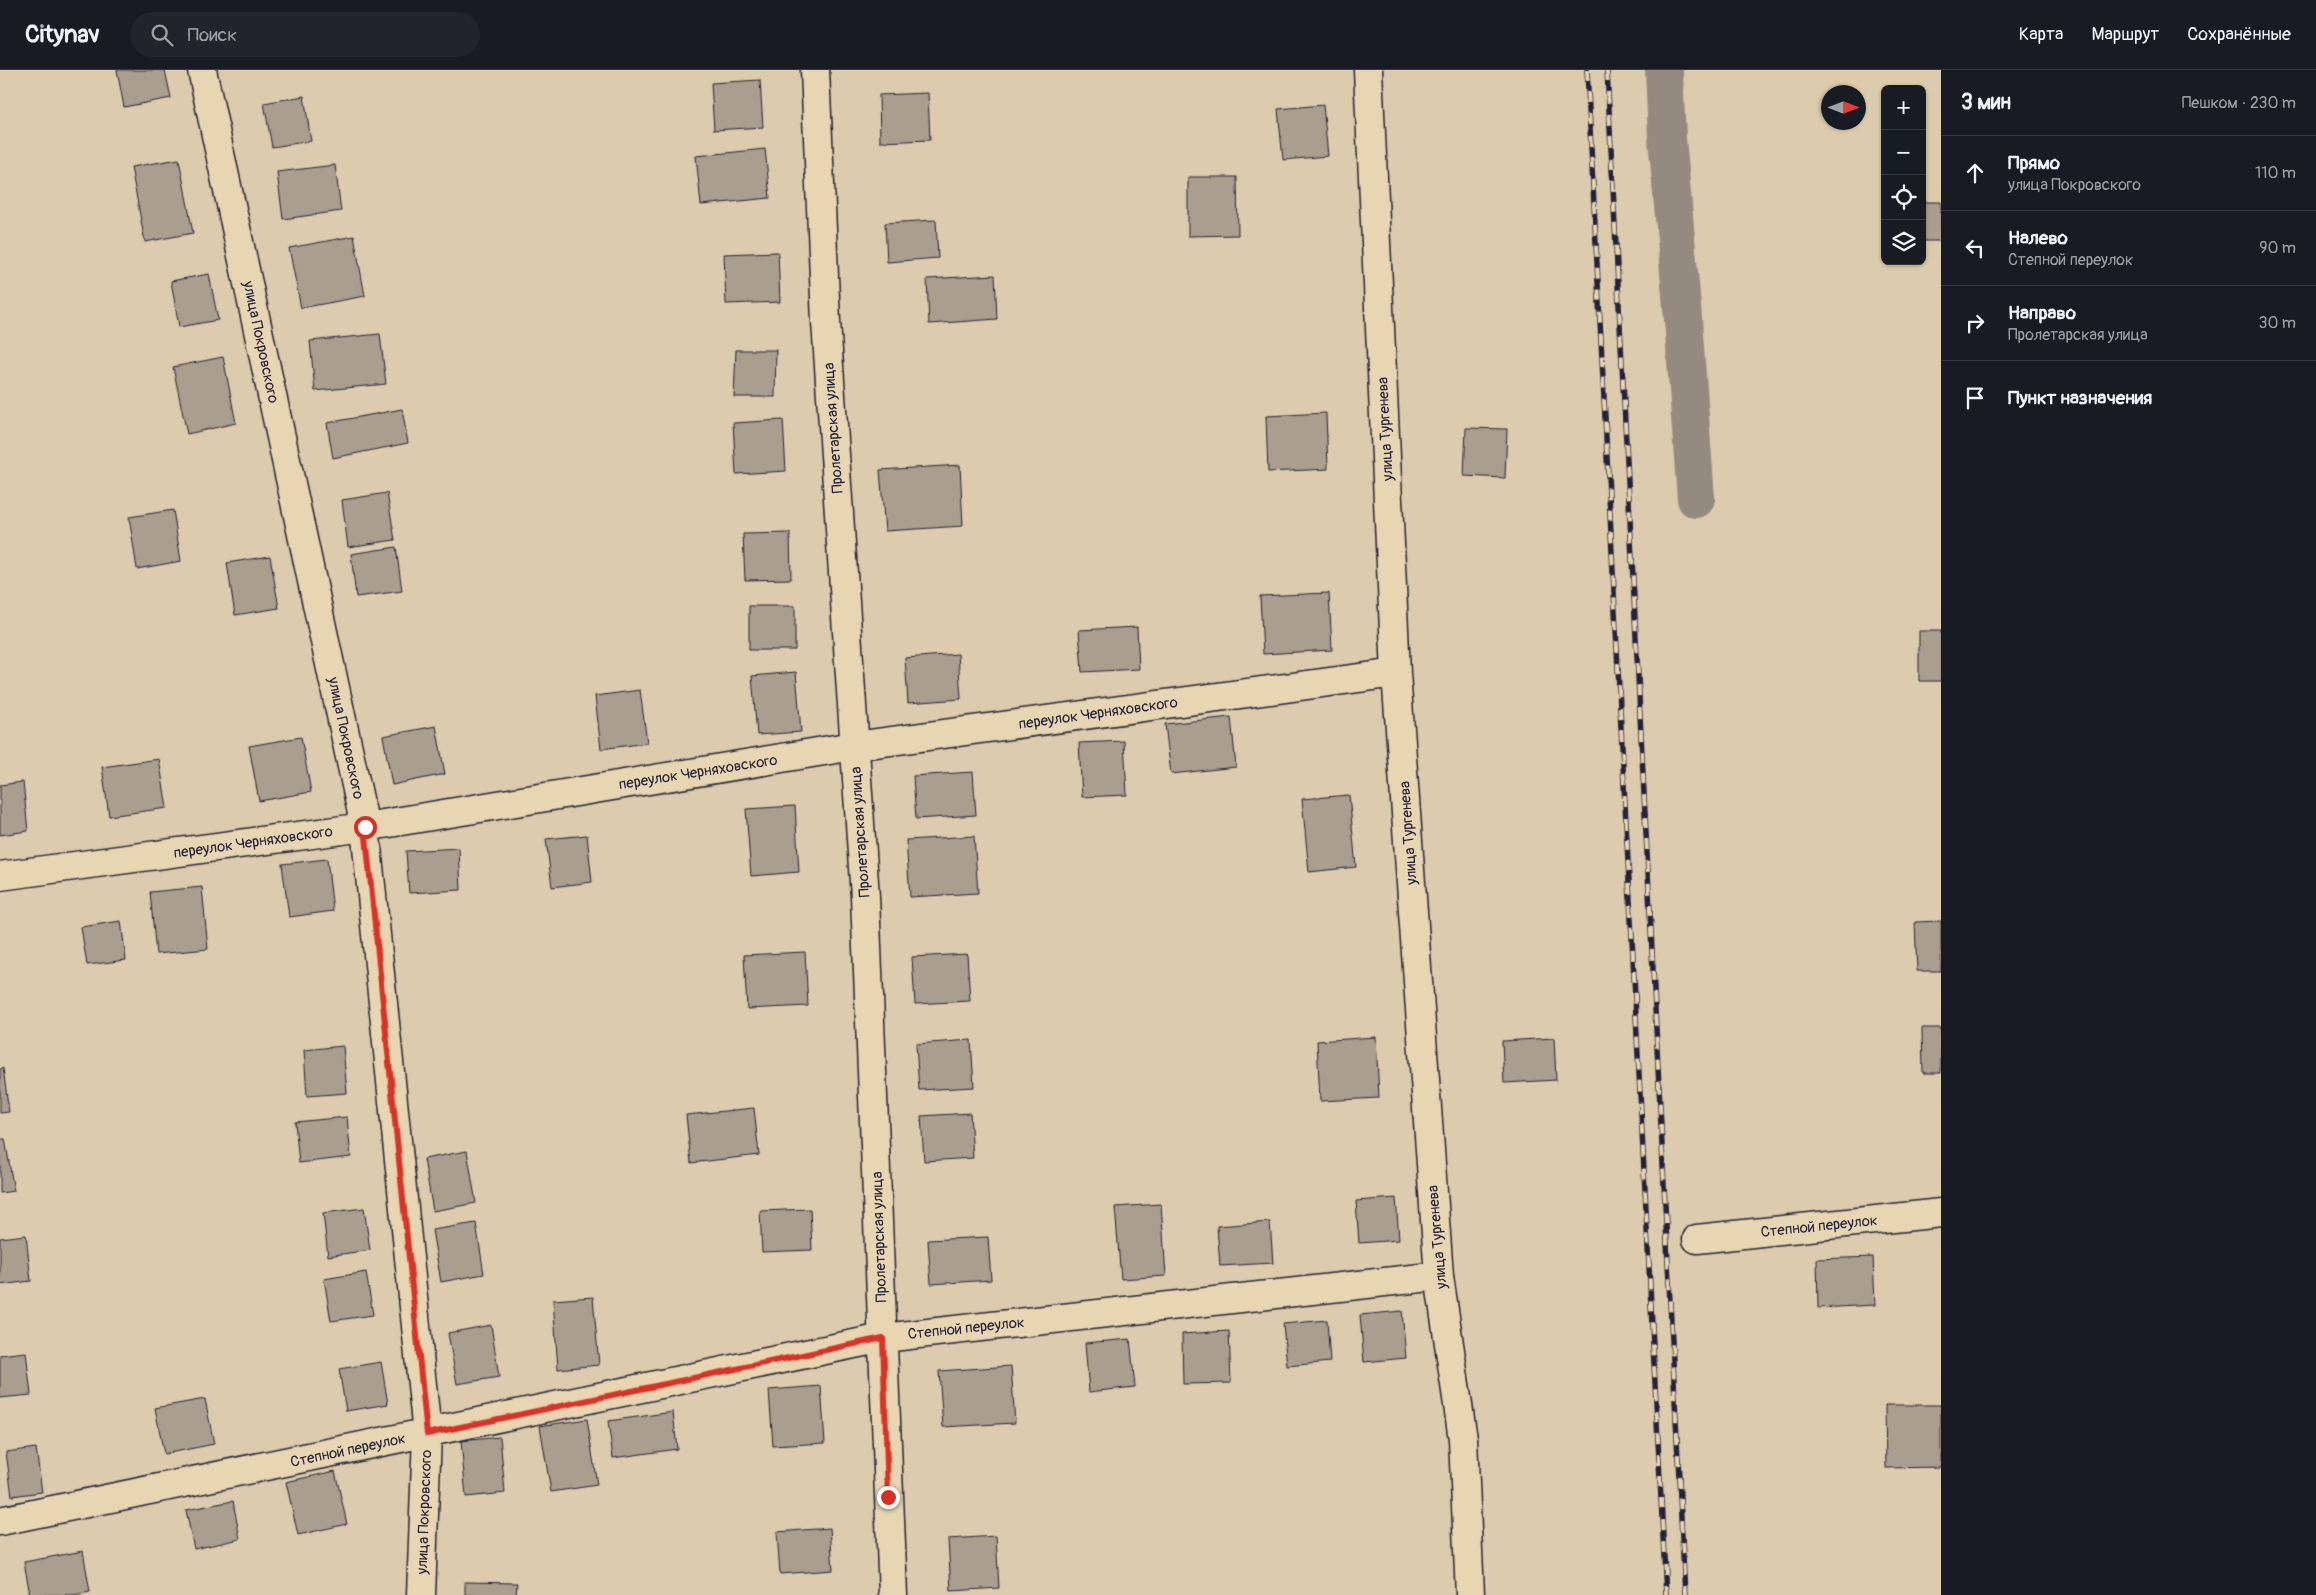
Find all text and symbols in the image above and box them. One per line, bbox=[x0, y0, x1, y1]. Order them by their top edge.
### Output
search box bbox=[130, 12, 480, 57]
text: Citynav bbox=[25, 20, 100, 49]
icon: search bbox=[148, 21, 176, 49]
text: Поиск bbox=[188, 23, 237, 47]
text: Карта bbox=[2019, 23, 2063, 46]
text: Маршрут bbox=[2091, 23, 2159, 46]
text: Сохранённые bbox=[2187, 23, 2291, 46]
north arrow bbox=[1821, 85, 1866, 130]
map controls bbox=[1881, 85, 1926, 265]
button: + bbox=[1881, 85, 1926, 130]
text: 3 мин bbox=[1961, 89, 2011, 116]
text: Пешком · 230 m bbox=[2182, 93, 2296, 113]
button: − bbox=[1881, 130, 1926, 175]
text: Прямо bbox=[2008, 151, 2060, 175]
icon: ahead bbox=[1961, 159, 1989, 187]
text: 110 m bbox=[2255, 163, 2296, 183]
button: locate bbox=[1881, 175, 1926, 220]
text: улица Покровского bbox=[2008, 175, 2141, 195]
button: layers bbox=[1881, 220, 1926, 265]
text: Налево bbox=[2008, 226, 2068, 250]
icon: left bbox=[1961, 234, 1989, 262]
text: 90 m bbox=[2259, 238, 2296, 258]
text: Степной переулок bbox=[2008, 250, 2133, 270]
street label: улица Покровского bbox=[238, 278, 283, 405]
text: Направо bbox=[2008, 301, 2076, 325]
icon: right bbox=[1961, 309, 1989, 337]
text: 30 m bbox=[2258, 313, 2296, 333]
text: Пролетарская улица bbox=[2008, 325, 2148, 345]
street label: Пролетарская улица bbox=[819, 362, 848, 494]
street label: улица Тургенева bbox=[1373, 376, 1398, 482]
icon: arrive bbox=[1961, 384, 1989, 412]
text: Пункт назначения bbox=[2008, 386, 2152, 410]
street label: улица Покровского bbox=[323, 674, 368, 801]
street label: переулок Черняховского bbox=[1017, 693, 1179, 734]
street label: переулок Черняховского bbox=[617, 751, 779, 794]
street label: Пролетарская улица bbox=[846, 766, 875, 898]
street label: улица Тургенева bbox=[1395, 780, 1422, 887]
route start bbox=[354, 816, 377, 839]
street label: переулок Черняховского bbox=[172, 822, 334, 863]
street label: Пролетарская улица bbox=[868, 1171, 891, 1303]
street label: улица Тургенева bbox=[1423, 1184, 1452, 1291]
street label: Степной переулок bbox=[1760, 1211, 1879, 1242]
street label: Степной переулок bbox=[907, 1313, 1026, 1344]
street label: Степной переулок bbox=[289, 1429, 408, 1472]
street label: улица Покровского bbox=[413, 1449, 436, 1576]
route end bbox=[877, 1486, 900, 1509]

